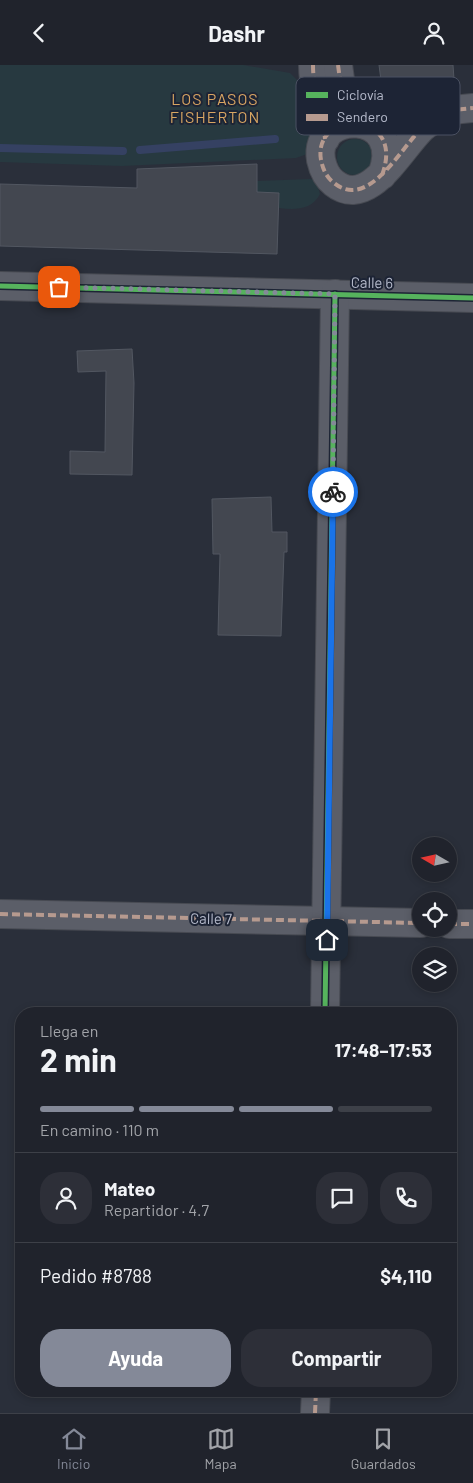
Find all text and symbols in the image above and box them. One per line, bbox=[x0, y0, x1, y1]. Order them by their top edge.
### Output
icon: back bbox=[25, 19, 53, 47]
icon: person bbox=[420, 19, 448, 47]
text: Dashr bbox=[208, 20, 265, 46]
legend bbox=[296, 77, 460, 135]
text: Ciclovía bbox=[337, 86, 384, 103]
district label: LOS PASOS FISHERTON bbox=[170, 89, 260, 126]
text: Sendero bbox=[337, 108, 388, 125]
pin bbox=[38, 266, 80, 308]
icon: bag bbox=[45, 273, 73, 301]
street label: Calle 6 bbox=[351, 273, 393, 291]
courier bbox=[308, 467, 358, 517]
icon: bike bbox=[319, 478, 347, 506]
north arrow bbox=[412, 837, 458, 883]
map controls bbox=[412, 837, 457, 992]
button: locate bbox=[412, 892, 457, 937]
street label: Calle 7 bbox=[190, 909, 232, 927]
pin bbox=[306, 919, 348, 961]
icon: home bbox=[313, 926, 341, 954]
button: layers bbox=[412, 947, 457, 992]
text: Llega en bbox=[40, 1021, 98, 1040]
text: 17:48–17:53 bbox=[335, 1038, 432, 1061]
text: 2 min bbox=[40, 1040, 117, 1078]
text: En camino · 110 m bbox=[40, 1120, 159, 1139]
button: person bbox=[40, 1172, 92, 1224]
button: chat bbox=[316, 1172, 368, 1224]
button: phone bbox=[380, 1172, 432, 1224]
text: Mateo bbox=[104, 1177, 155, 1200]
text: Repartidor · 4.7 bbox=[104, 1200, 209, 1219]
text: Pedido #8788 bbox=[40, 1264, 152, 1287]
text: $4,110 bbox=[380, 1264, 432, 1287]
button: Ayuda bbox=[40, 1329, 231, 1387]
button: Compartir bbox=[241, 1329, 432, 1387]
tab: Inicio bbox=[57, 1425, 90, 1472]
tab: Mapa bbox=[205, 1425, 237, 1472]
tab: Guardados bbox=[351, 1425, 416, 1472]

